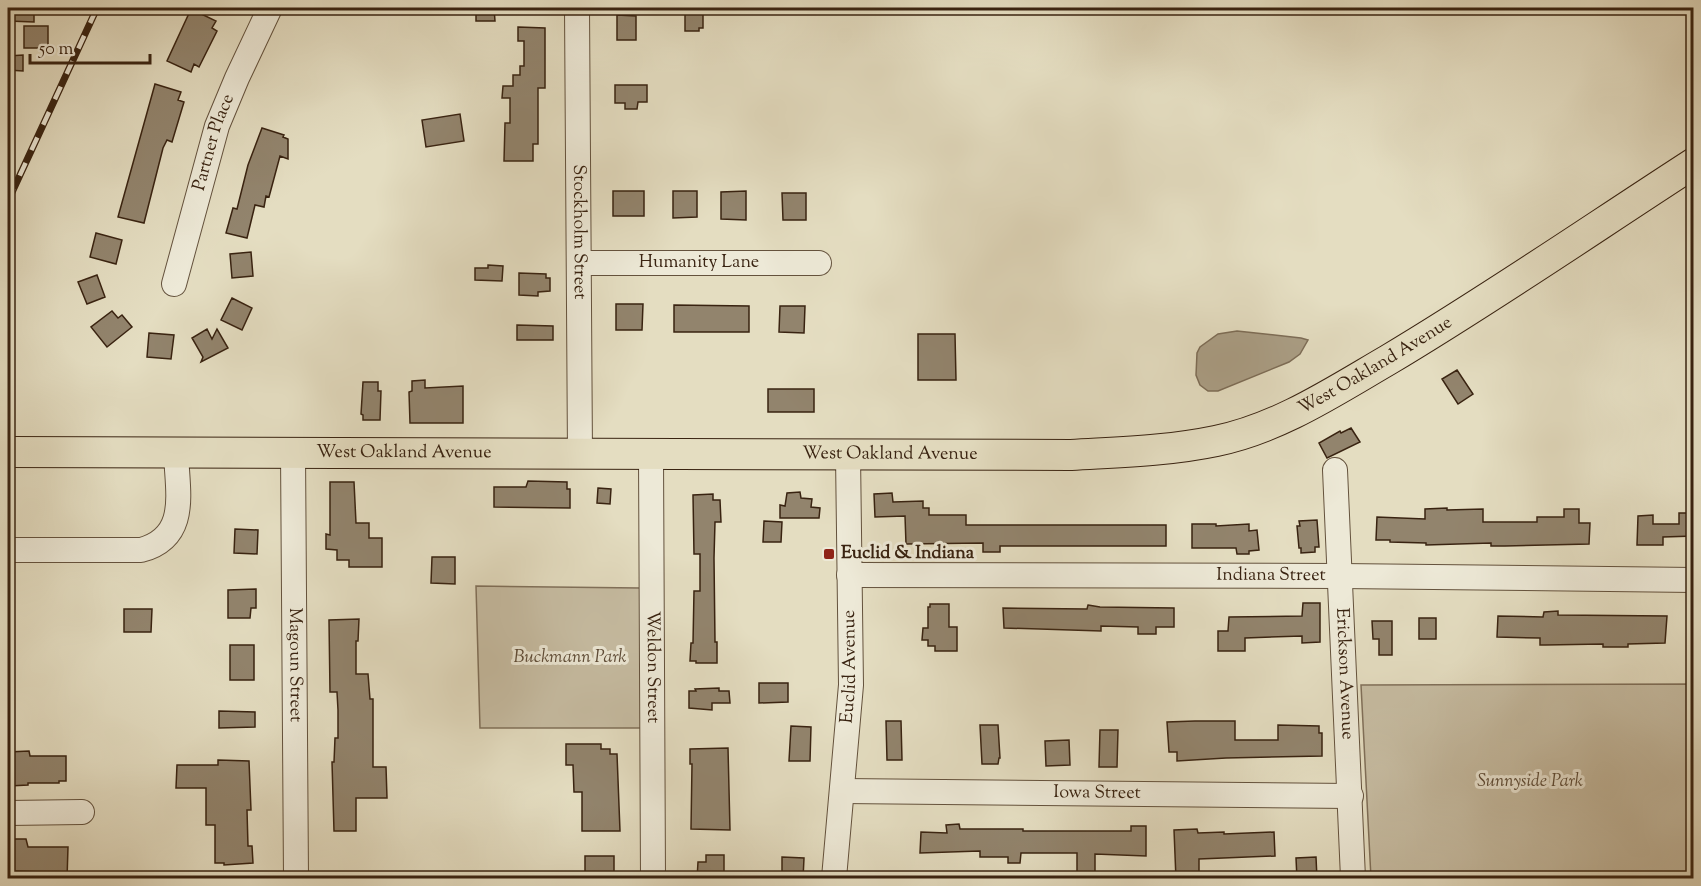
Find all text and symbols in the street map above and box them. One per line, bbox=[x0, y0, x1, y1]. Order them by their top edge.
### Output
scale bar bbox=[30, 27, 150, 65]
text: 50 m bbox=[38, 37, 74, 63]
street label: Partner Place bbox=[187, 90, 242, 194]
street label: Stockholm Street bbox=[565, 164, 592, 300]
street label: Humanity Lane bbox=[639, 250, 759, 276]
street label: West Oakland Avenue bbox=[1294, 310, 1458, 422]
street label: West Oakland Avenue bbox=[316, 440, 492, 466]
street label: West Oakland Avenue bbox=[802, 441, 978, 468]
place label: Euclid & Indiana bbox=[841, 541, 975, 567]
marker: Euclid & Indiana bbox=[822, 547, 836, 561]
street label: Indiana Street bbox=[1216, 563, 1326, 589]
street label: Erickson Avenue bbox=[1328, 607, 1360, 740]
street label: Magoun Street bbox=[281, 608, 308, 722]
street label: Euclid Avenue bbox=[835, 610, 864, 725]
street label: Weldon Street bbox=[639, 611, 665, 723]
park label: Buckmann Park bbox=[513, 645, 627, 671]
park label: Sunnyside Park bbox=[1477, 769, 1583, 795]
street label: Iowa Street bbox=[1053, 780, 1141, 807]

